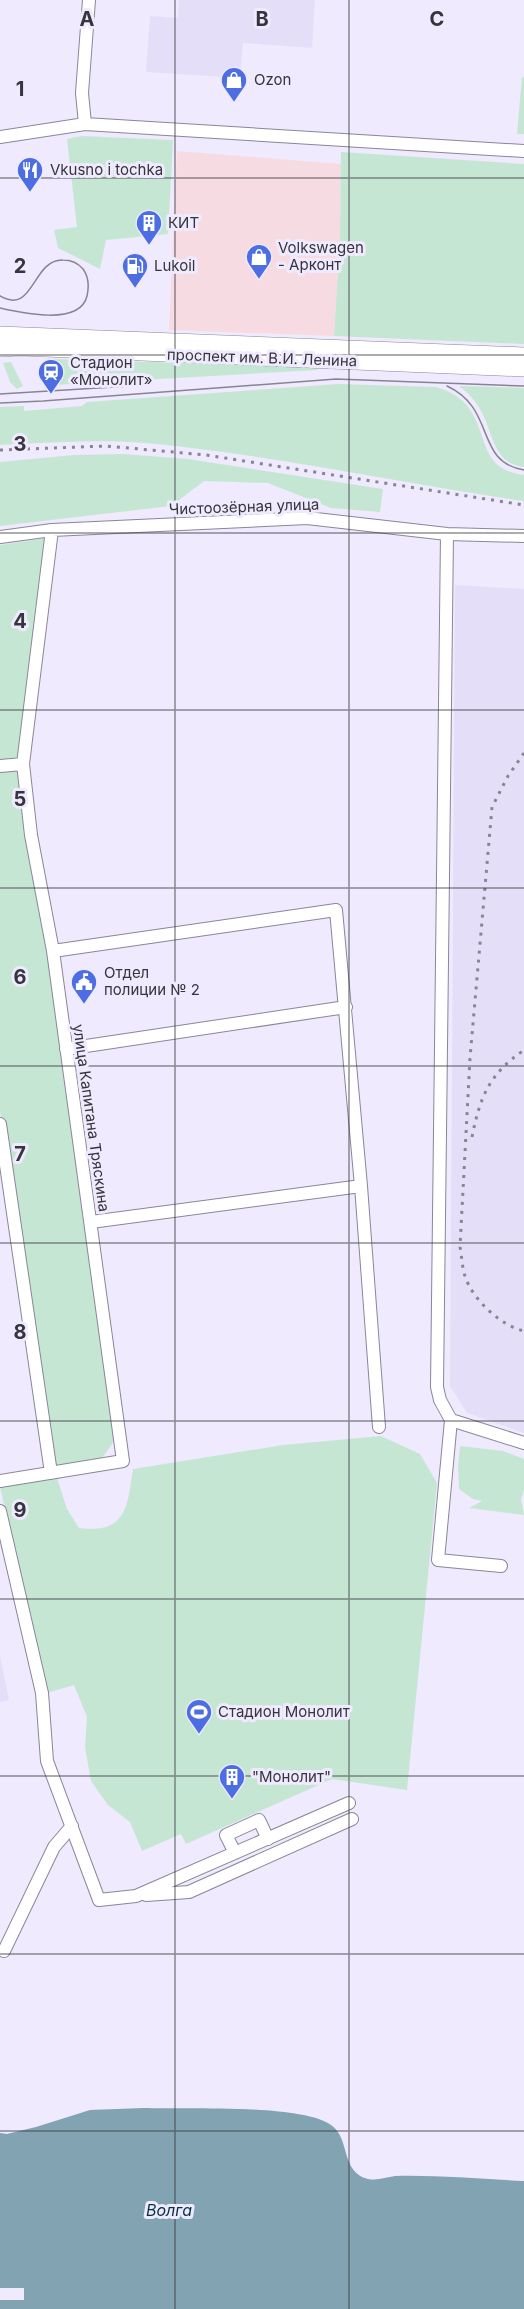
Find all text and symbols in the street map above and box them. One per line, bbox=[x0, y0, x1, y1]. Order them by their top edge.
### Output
text: A bbox=[80, 7, 95, 31]
text: B bbox=[255, 7, 269, 31]
text: C bbox=[430, 7, 444, 31]
shop icon: Ozon bbox=[219, 65, 249, 103]
place label: Ozon bbox=[254, 70, 291, 89]
text: 1 bbox=[16, 77, 24, 101]
restaurant icon: Vkusno i tochka bbox=[15, 155, 45, 193]
place label: Vkusno i tochka bbox=[50, 160, 163, 179]
building icon: КИТ bbox=[134, 208, 164, 246]
place label: КИТ bbox=[168, 213, 199, 232]
place label: Volkswagen - Арконт bbox=[278, 238, 364, 274]
shop icon: Volkswagen - Арконт bbox=[244, 242, 274, 280]
fuel station icon: Lukoil bbox=[120, 251, 150, 289]
text: 2 bbox=[14, 254, 26, 278]
place label: Lukoil bbox=[154, 256, 196, 275]
street label: проспект им. В.И. Ленина bbox=[167, 345, 357, 370]
place label: Стадион «Монолит» bbox=[70, 353, 152, 389]
station icon: Стадион «Монолит» bbox=[36, 357, 66, 395]
text: 3 bbox=[14, 432, 26, 456]
street label: Чистоозёрная улица bbox=[168, 494, 320, 519]
text: 4 bbox=[13, 609, 27, 633]
text: 5 bbox=[14, 787, 26, 811]
place label: Отдел полиции № 2 bbox=[104, 963, 200, 999]
text: 6 bbox=[14, 965, 27, 989]
public building icon: Отдел полиции № 2 bbox=[69, 967, 99, 1005]
street label: улица Капитана Тряскина bbox=[69, 1023, 114, 1213]
text: 7 bbox=[14, 1142, 26, 1166]
text: 8 bbox=[13, 1320, 27, 1344]
text: 9 bbox=[14, 1498, 27, 1522]
sports icon: Стадион Монолит bbox=[184, 1697, 214, 1735]
place label: Стадион Монолит bbox=[218, 1702, 350, 1721]
building icon: "Монолит" bbox=[217, 1762, 247, 1800]
place label: "Монолит" bbox=[252, 1767, 331, 1786]
water label: Волга bbox=[146, 2200, 192, 2220]

